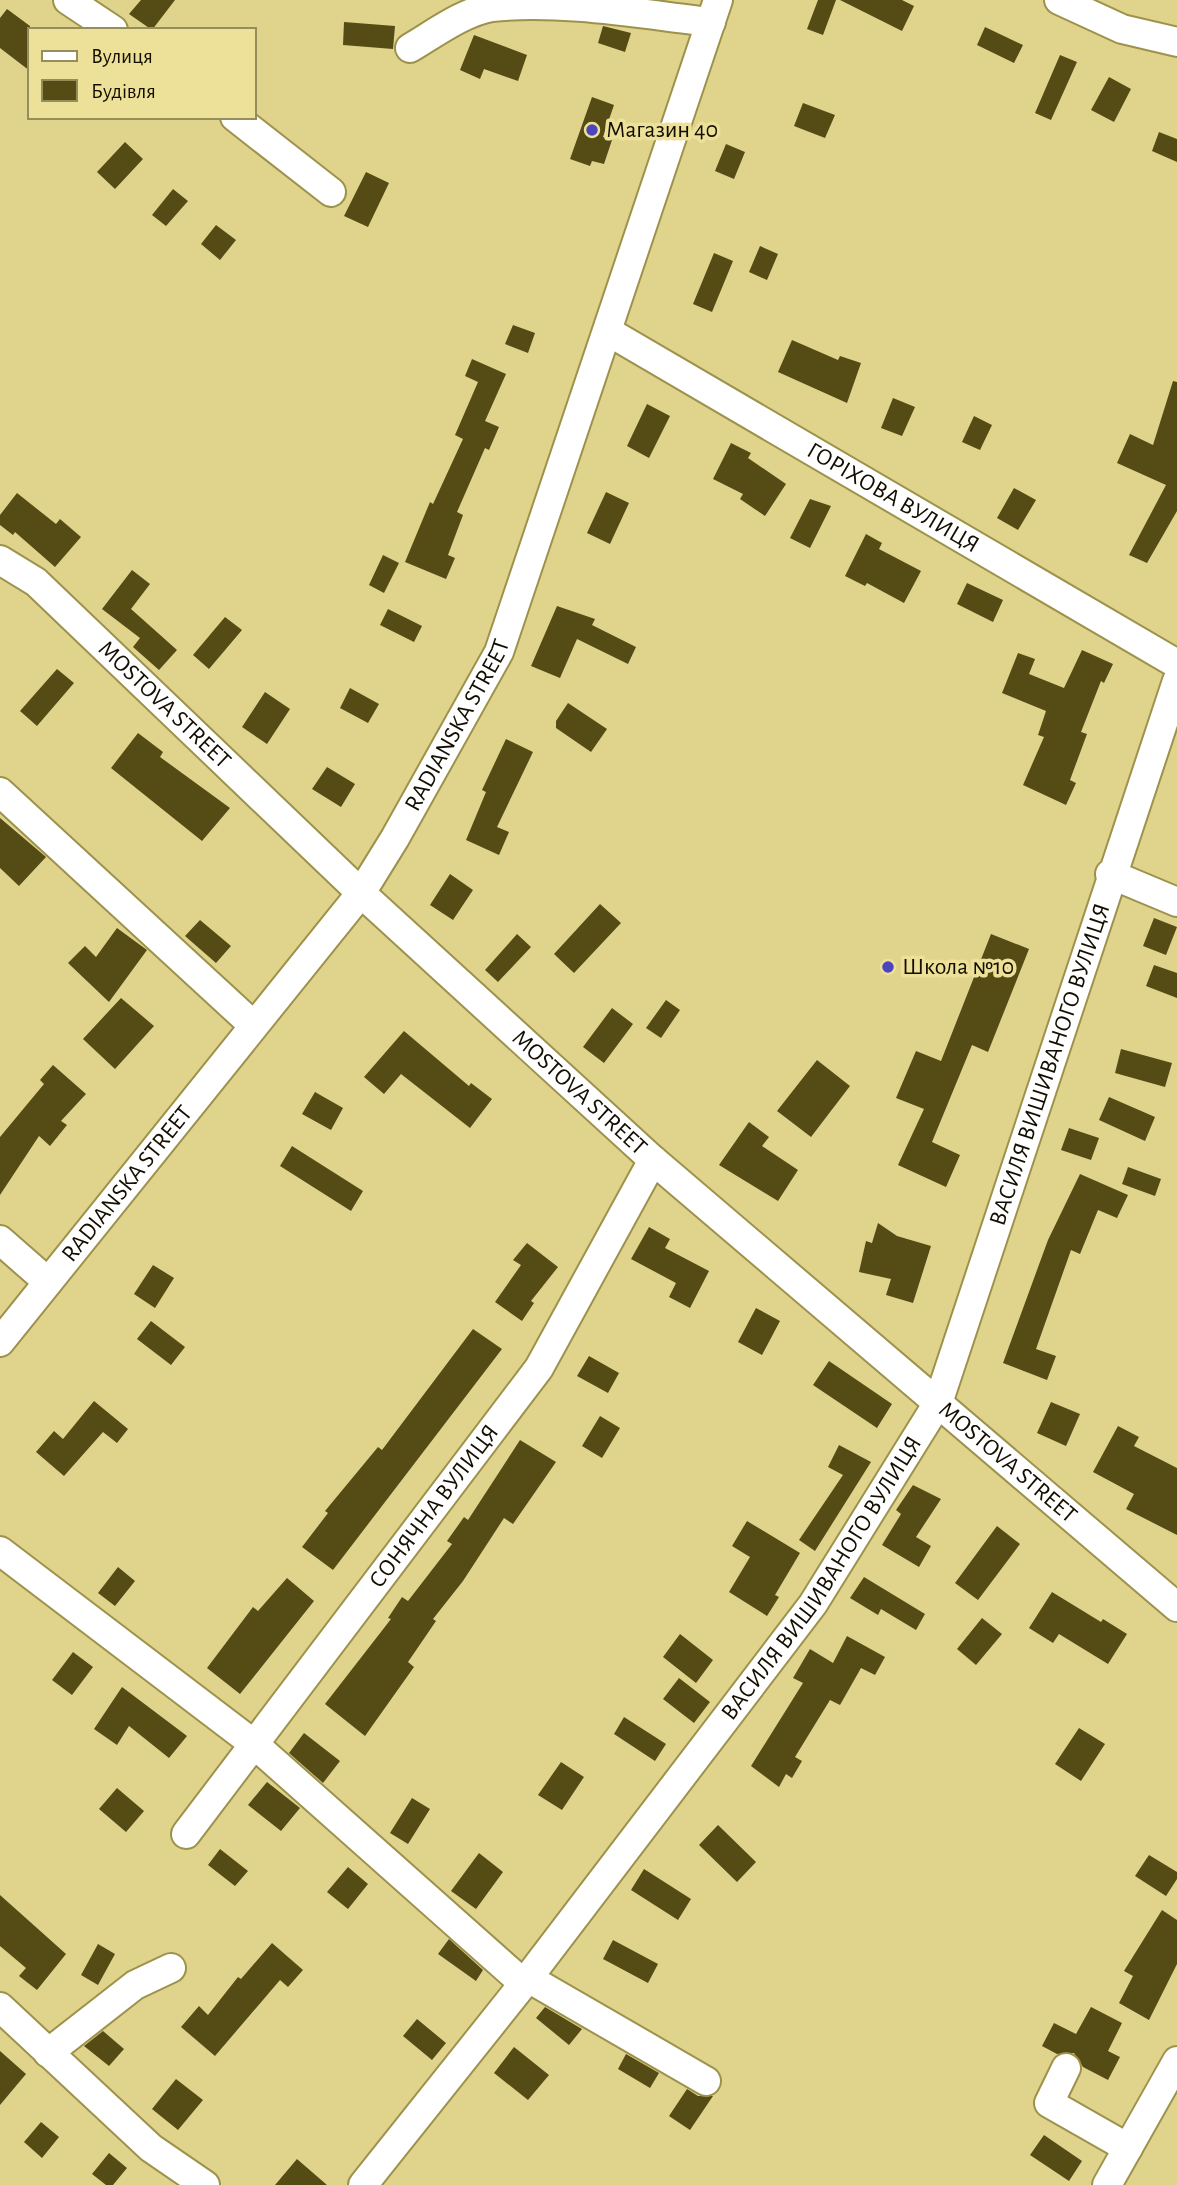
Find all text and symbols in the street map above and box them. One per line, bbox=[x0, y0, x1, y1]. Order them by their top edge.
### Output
legend bbox=[28, 28, 256, 119]
text: Вулиця bbox=[91, 46, 153, 67]
text: Будівля bbox=[91, 81, 156, 102]
place label: Магазин 40 bbox=[606, 118, 718, 142]
marker: Магазин 40 bbox=[584, 122, 600, 138]
street label: ГОРІХОВА ВУЛИЦЯ bbox=[803, 438, 983, 558]
street label: RADIANSKA STREET bbox=[401, 636, 514, 815]
street label: MOSTOVA STREET bbox=[94, 637, 235, 773]
street label: ВАСИЛЯ ВИШИВАНОГО ВУЛИЦЯ bbox=[986, 901, 1114, 1229]
place label: Школа №10 bbox=[902, 955, 1014, 979]
marker: Школа №10 bbox=[880, 959, 896, 975]
street label: MOSTOVA STREET bbox=[508, 1026, 651, 1160]
street label: RADIANSKA STREET bbox=[57, 1101, 197, 1266]
street label: MOSTOVA STREET bbox=[934, 1397, 1081, 1528]
street label: СОНЯЧНА ВУЛИЦЯ bbox=[365, 1420, 503, 1592]
street label: ВАСИЛЯ ВИШИВАНОГО ВУЛИЦЯ bbox=[717, 1432, 926, 1725]

